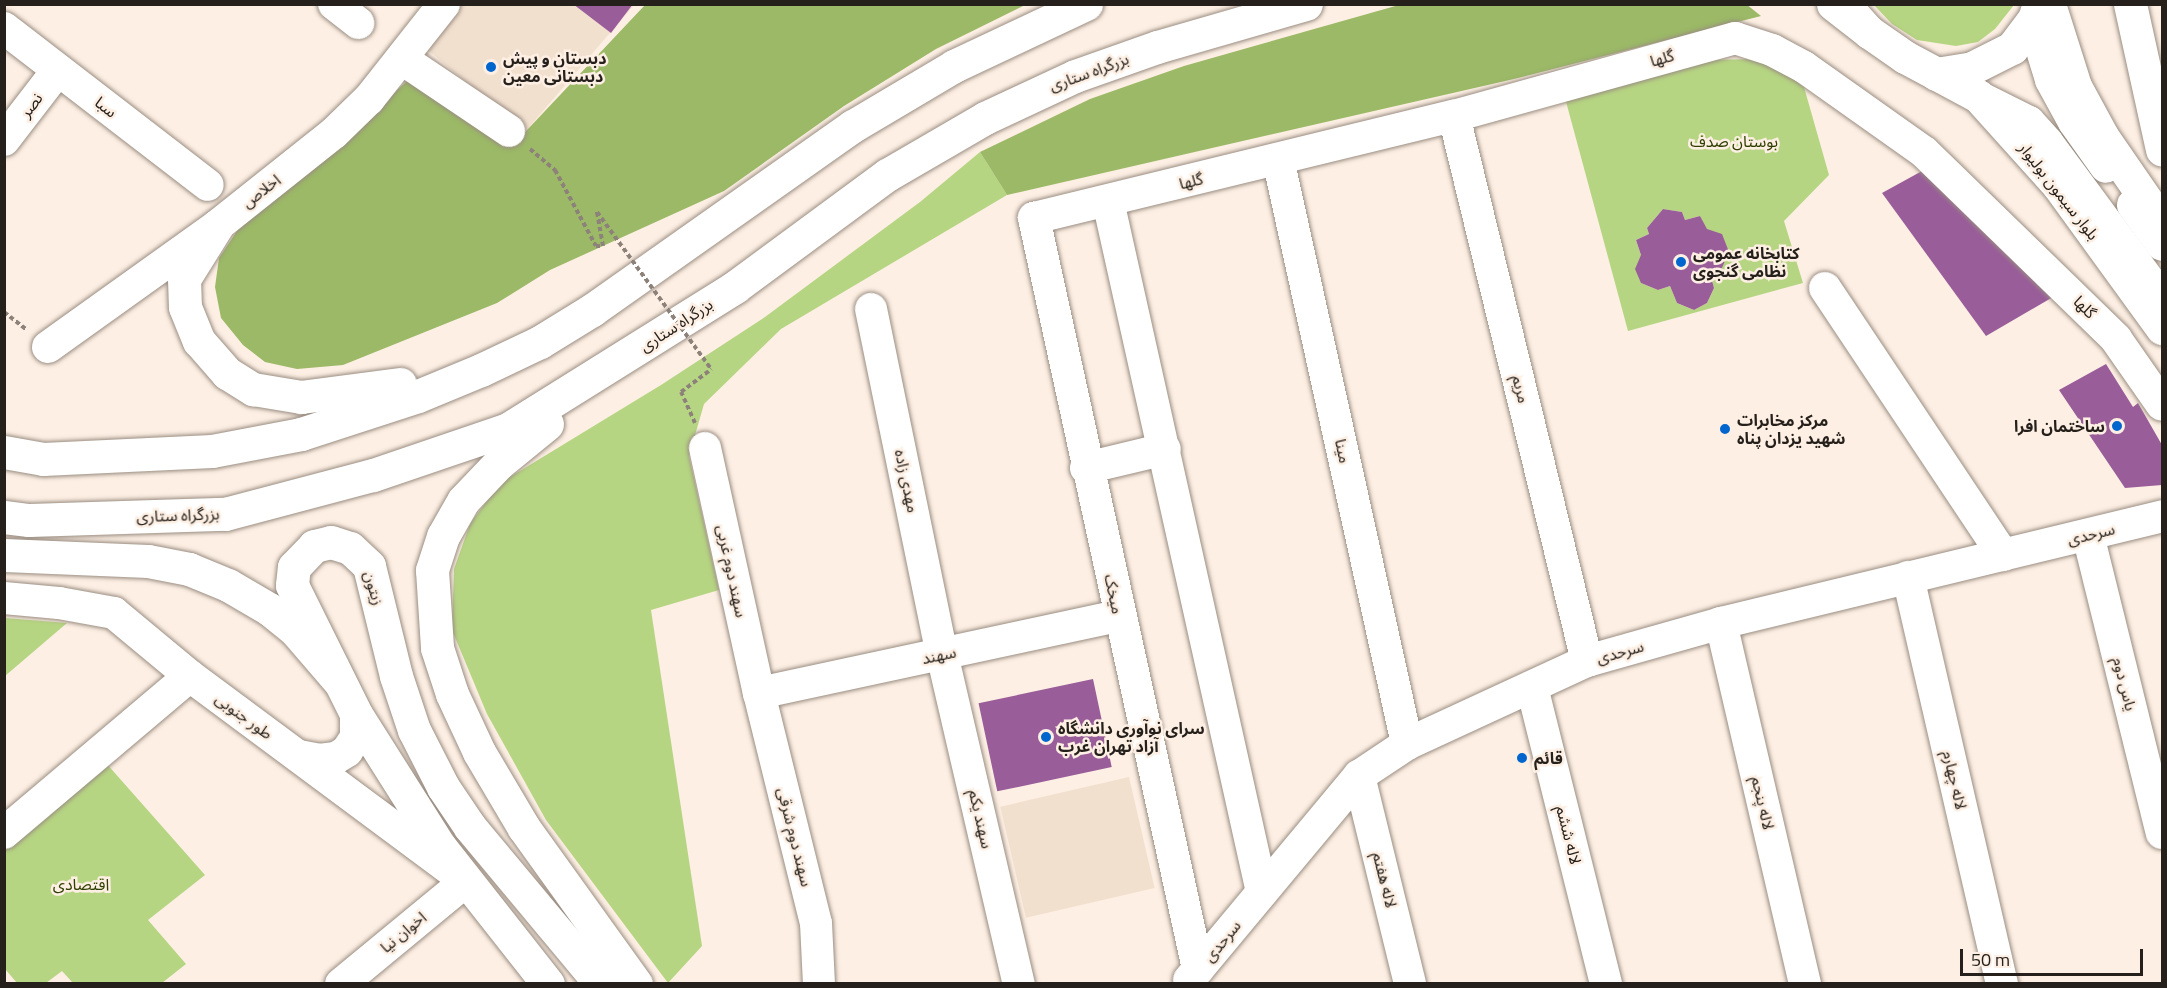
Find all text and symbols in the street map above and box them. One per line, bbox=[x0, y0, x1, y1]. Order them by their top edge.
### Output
street label: گلها bbox=[1648, 45, 1676, 71]
place label: دبستان و پیش دبستانی معین bbox=[503, 48, 606, 86]
street label: بزرگراه ستاری bbox=[1047, 49, 1131, 95]
marker: دبستان و پیش دبستانی معین bbox=[484, 60, 498, 74]
street label: نصر bbox=[16, 89, 46, 121]
street label: سبا bbox=[91, 92, 121, 122]
park label: بوستان صدف bbox=[1690, 131, 1778, 151]
street label: بلوار سیمون بولیوار bbox=[2015, 138, 2103, 244]
street label: گلها bbox=[1177, 169, 1205, 193]
street label: اخلاص bbox=[238, 170, 284, 212]
place label: کتابخانه عمومی نظامی گنجوی bbox=[1693, 243, 1799, 281]
marker: کتابخانه عمومی نظامی گنجوی bbox=[1674, 255, 1688, 269]
street label: گلها bbox=[2070, 292, 2100, 322]
street label: بزرگراه ستاری bbox=[636, 294, 716, 356]
street label: مریم bbox=[1508, 373, 1534, 405]
place label: مرکز مخابرات شهید یزدان پناه bbox=[1737, 410, 1846, 448]
place label: ساختمان افرا bbox=[2014, 416, 2105, 436]
marker: ساختمان افرا bbox=[2110, 419, 2124, 433]
marker: مرکز مخابرات شهید یزدان پناه bbox=[1718, 422, 1732, 436]
street label: مینا bbox=[1331, 437, 1355, 465]
street label: مهدی زاده bbox=[891, 448, 923, 514]
street label: بزرگراه ستاری bbox=[136, 504, 220, 526]
street label: سرحدی bbox=[2065, 519, 2117, 549]
street label: سهند دوم غربی bbox=[713, 523, 751, 619]
street label: زیتون bbox=[360, 569, 388, 607]
street label: میخک bbox=[1100, 572, 1128, 616]
street label: سرحدی bbox=[1594, 636, 1646, 668]
street label: سهند bbox=[920, 642, 958, 668]
street label: یاس دوم bbox=[2109, 655, 2141, 713]
street label: طور جنوبی bbox=[212, 689, 276, 743]
place label: سرای نوآوری دانشگاه آزاد تهران غرب bbox=[1058, 718, 1205, 756]
marker: سرای نوآوری دانشگاه آزاد تهران غرب bbox=[1039, 730, 1053, 744]
place label: قائم bbox=[1534, 748, 1563, 768]
street label: لاله چهارم bbox=[1939, 749, 1971, 811]
marker: قائم bbox=[1515, 751, 1529, 765]
street label: لاله پنجم bbox=[1748, 774, 1778, 832]
street label: سهند دوم شرقی bbox=[773, 785, 817, 889]
street label: سهند يكم bbox=[965, 788, 997, 850]
street label: لاله ششم bbox=[1552, 804, 1586, 866]
street label: لاله هفتم bbox=[1369, 850, 1401, 910]
park label: اقتصادی bbox=[53, 874, 109, 894]
street label: اخوان نیا bbox=[376, 907, 430, 957]
street label: سرحدی bbox=[1199, 916, 1245, 966]
scale bar bbox=[1963, 937, 2146, 975]
text: 50 m bbox=[1971, 946, 2010, 973]

